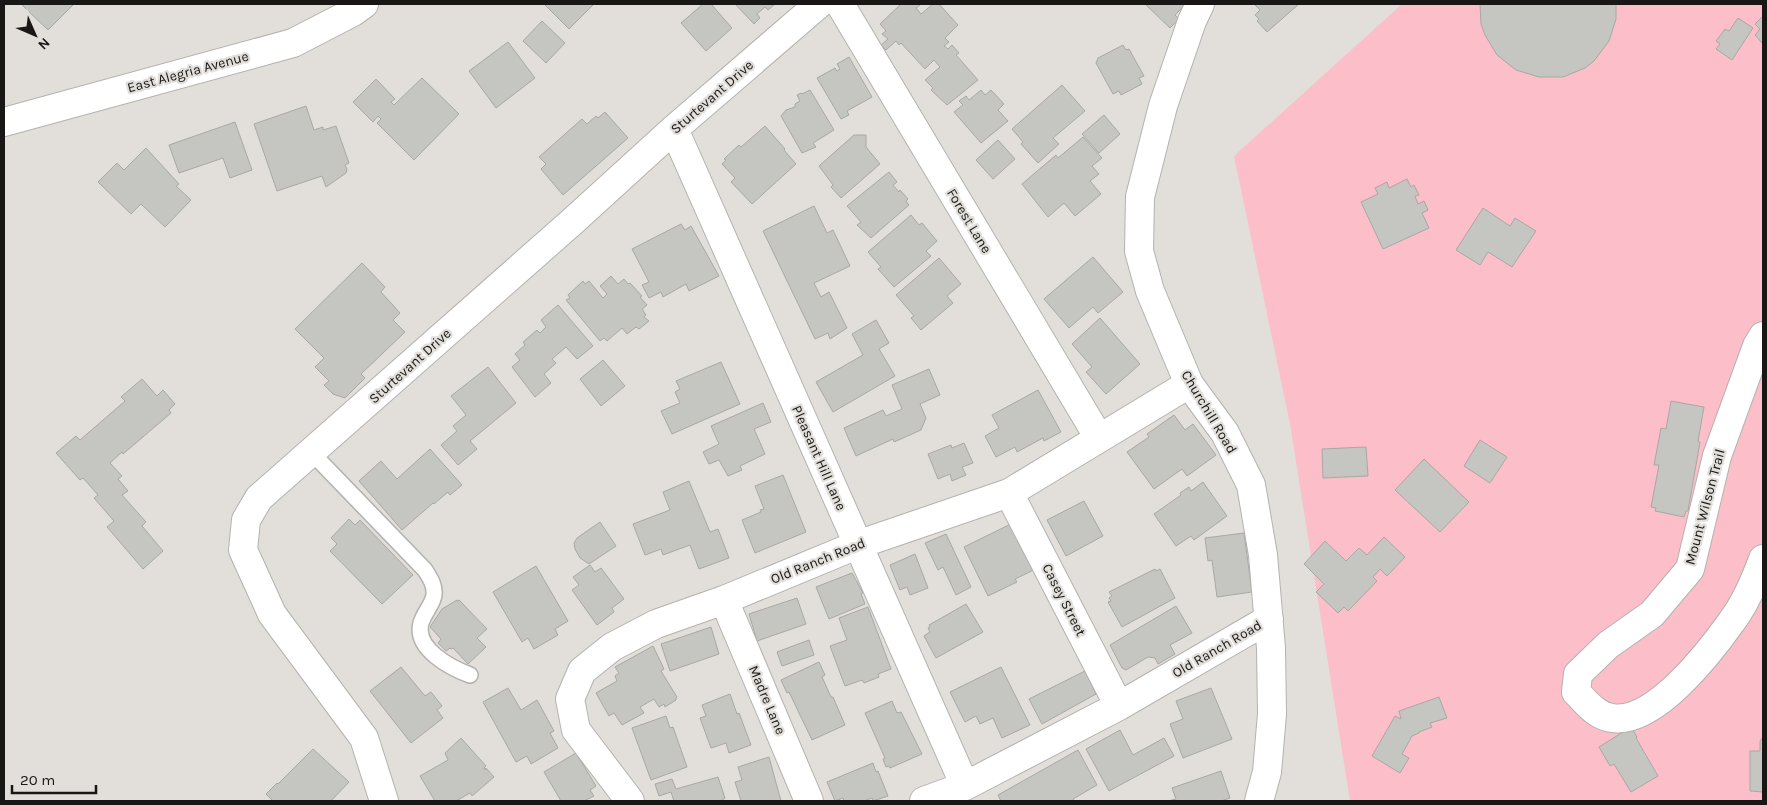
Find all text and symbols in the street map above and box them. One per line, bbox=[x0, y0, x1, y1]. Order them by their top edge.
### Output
north arrow bbox=[10, 10, 60, 60]
text: N bbox=[34, 34, 53, 53]
street label: East Alegria Avenue bbox=[125, 48, 251, 96]
street label: Sturtevant Drive bbox=[667, 56, 757, 138]
street label: Forest Lane bbox=[943, 185, 995, 257]
street label: Sturtevant Drive bbox=[366, 325, 454, 407]
street label: Churchill Road bbox=[1178, 367, 1240, 457]
street label: Pleasant Hill Lane bbox=[788, 403, 850, 513]
street label: Mount Wilson Trail bbox=[1681, 447, 1729, 567]
street label: Old Ranch Road bbox=[768, 534, 868, 588]
street label: Casey Street bbox=[1038, 561, 1090, 639]
street label: Old Ranch Road bbox=[1169, 617, 1265, 681]
street label: Madre Lane bbox=[745, 663, 789, 737]
scale bar bbox=[12, 762, 96, 794]
text: 20 m bbox=[20, 771, 55, 789]

